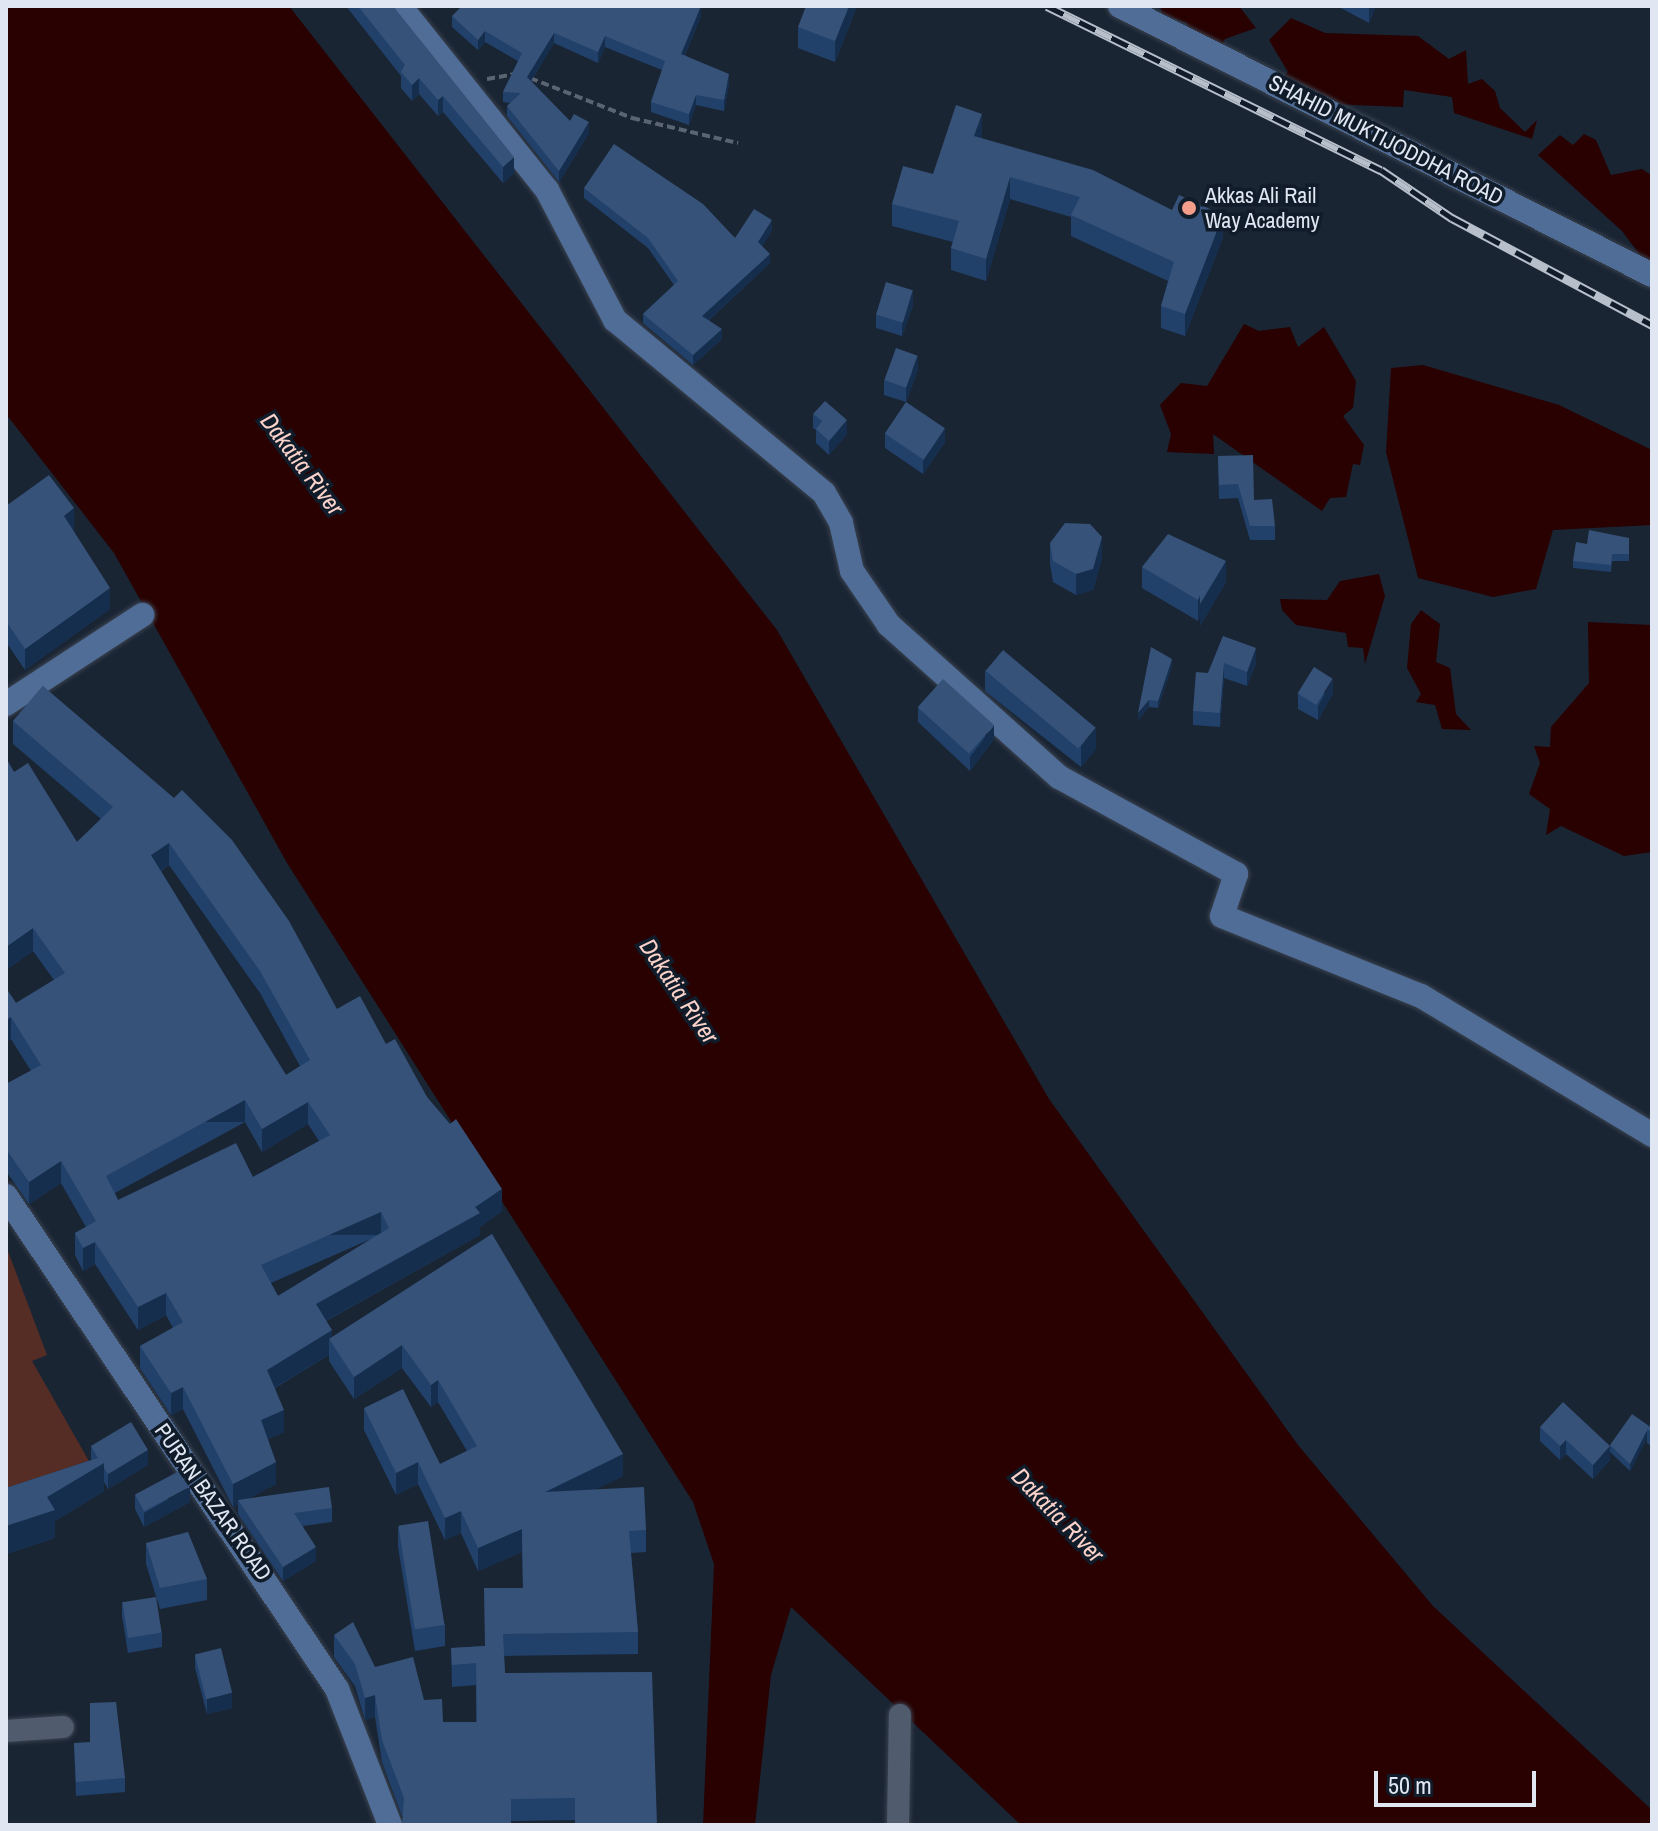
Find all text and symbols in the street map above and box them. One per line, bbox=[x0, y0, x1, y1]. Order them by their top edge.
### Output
street label: SHAHID MUKTIJODDHA ROAD bbox=[1264, 69, 1508, 211]
place label: Akkas Ali Rail Way Academy bbox=[1205, 182, 1321, 234]
marker: Akkas Ali Rail Way Academy bbox=[1180, 199, 1198, 217]
water label: Dakatia River bbox=[254, 407, 350, 521]
water label: Dakatia River bbox=[633, 933, 725, 1049]
street label: PURAN BAZAR ROAD bbox=[149, 1418, 277, 1586]
water label: Dakatia River bbox=[1006, 1462, 1110, 1568]
scale bar bbox=[1378, 1755, 1540, 1805]
text: 50 m bbox=[1388, 1769, 1432, 1801]

